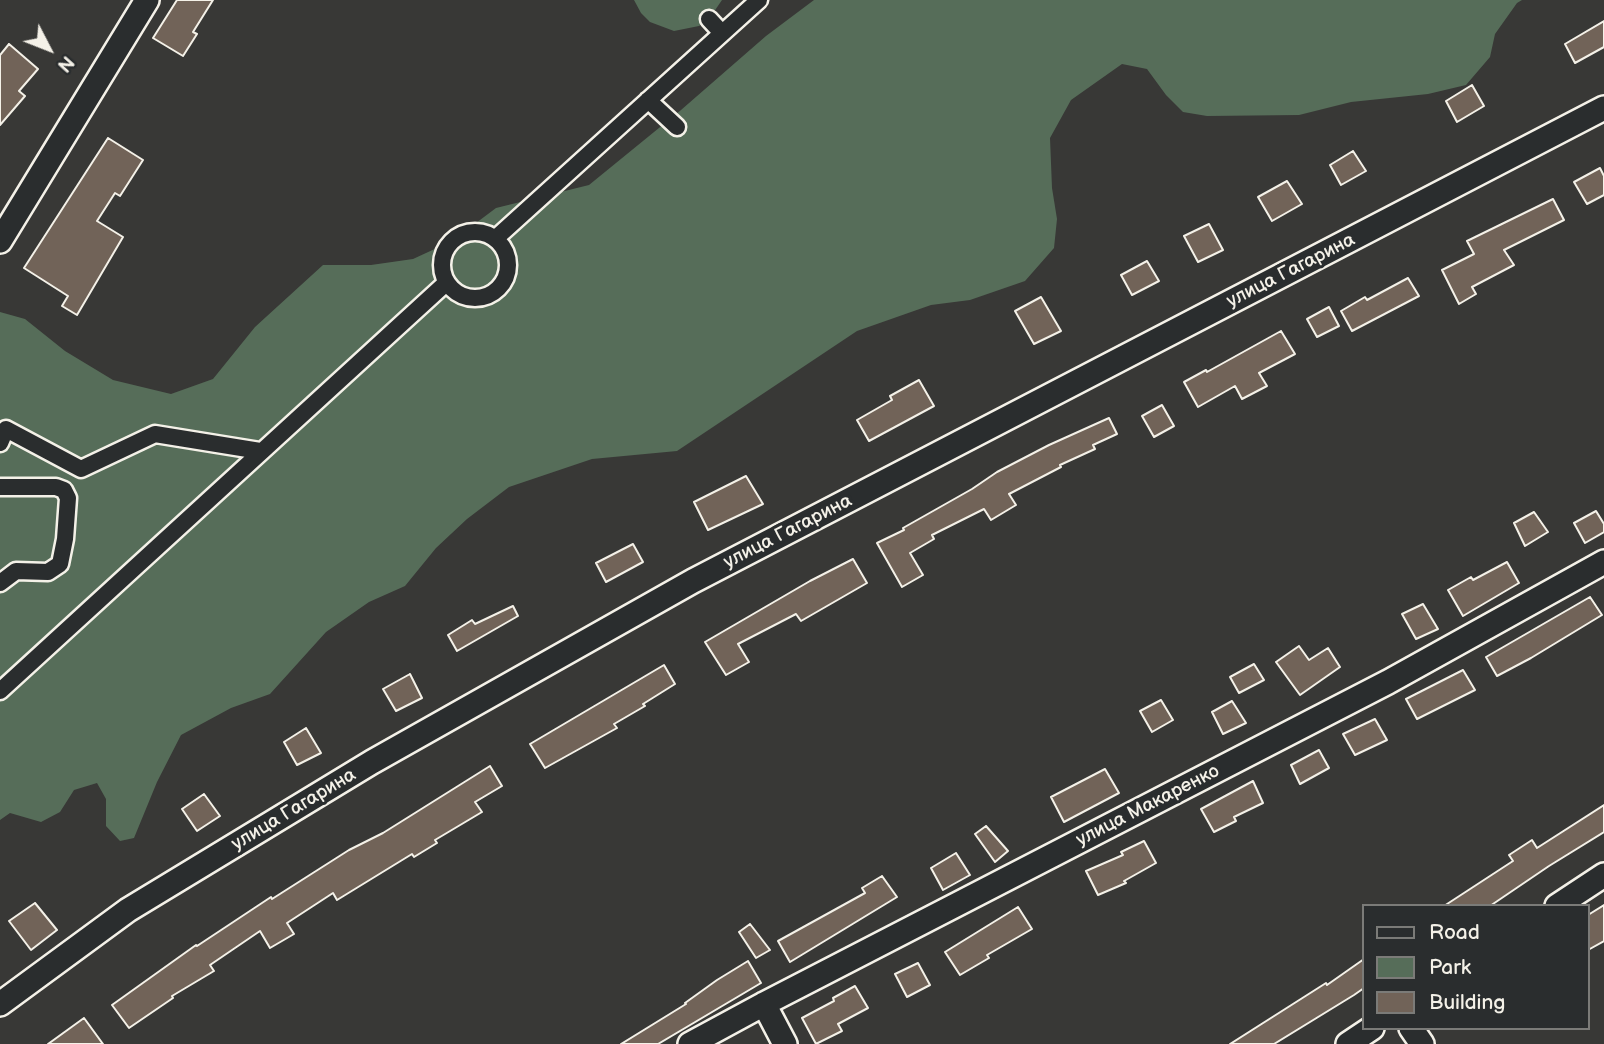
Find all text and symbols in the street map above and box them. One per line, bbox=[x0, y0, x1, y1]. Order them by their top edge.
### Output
north arrow bbox=[14, 14, 84, 84]
text: N bbox=[52, 50, 78, 76]
street label: улица Гагарина bbox=[1223, 229, 1359, 313]
street label: улица Гагарина bbox=[720, 490, 856, 574]
street label: улица Макаренко bbox=[1073, 760, 1223, 852]
street label: улица Гагарина bbox=[228, 764, 360, 856]
legend bbox=[1362, 904, 1590, 1030]
text: Road bbox=[1429, 920, 1480, 945]
text: Park bbox=[1429, 955, 1471, 980]
text: Building bbox=[1429, 990, 1505, 1015]

